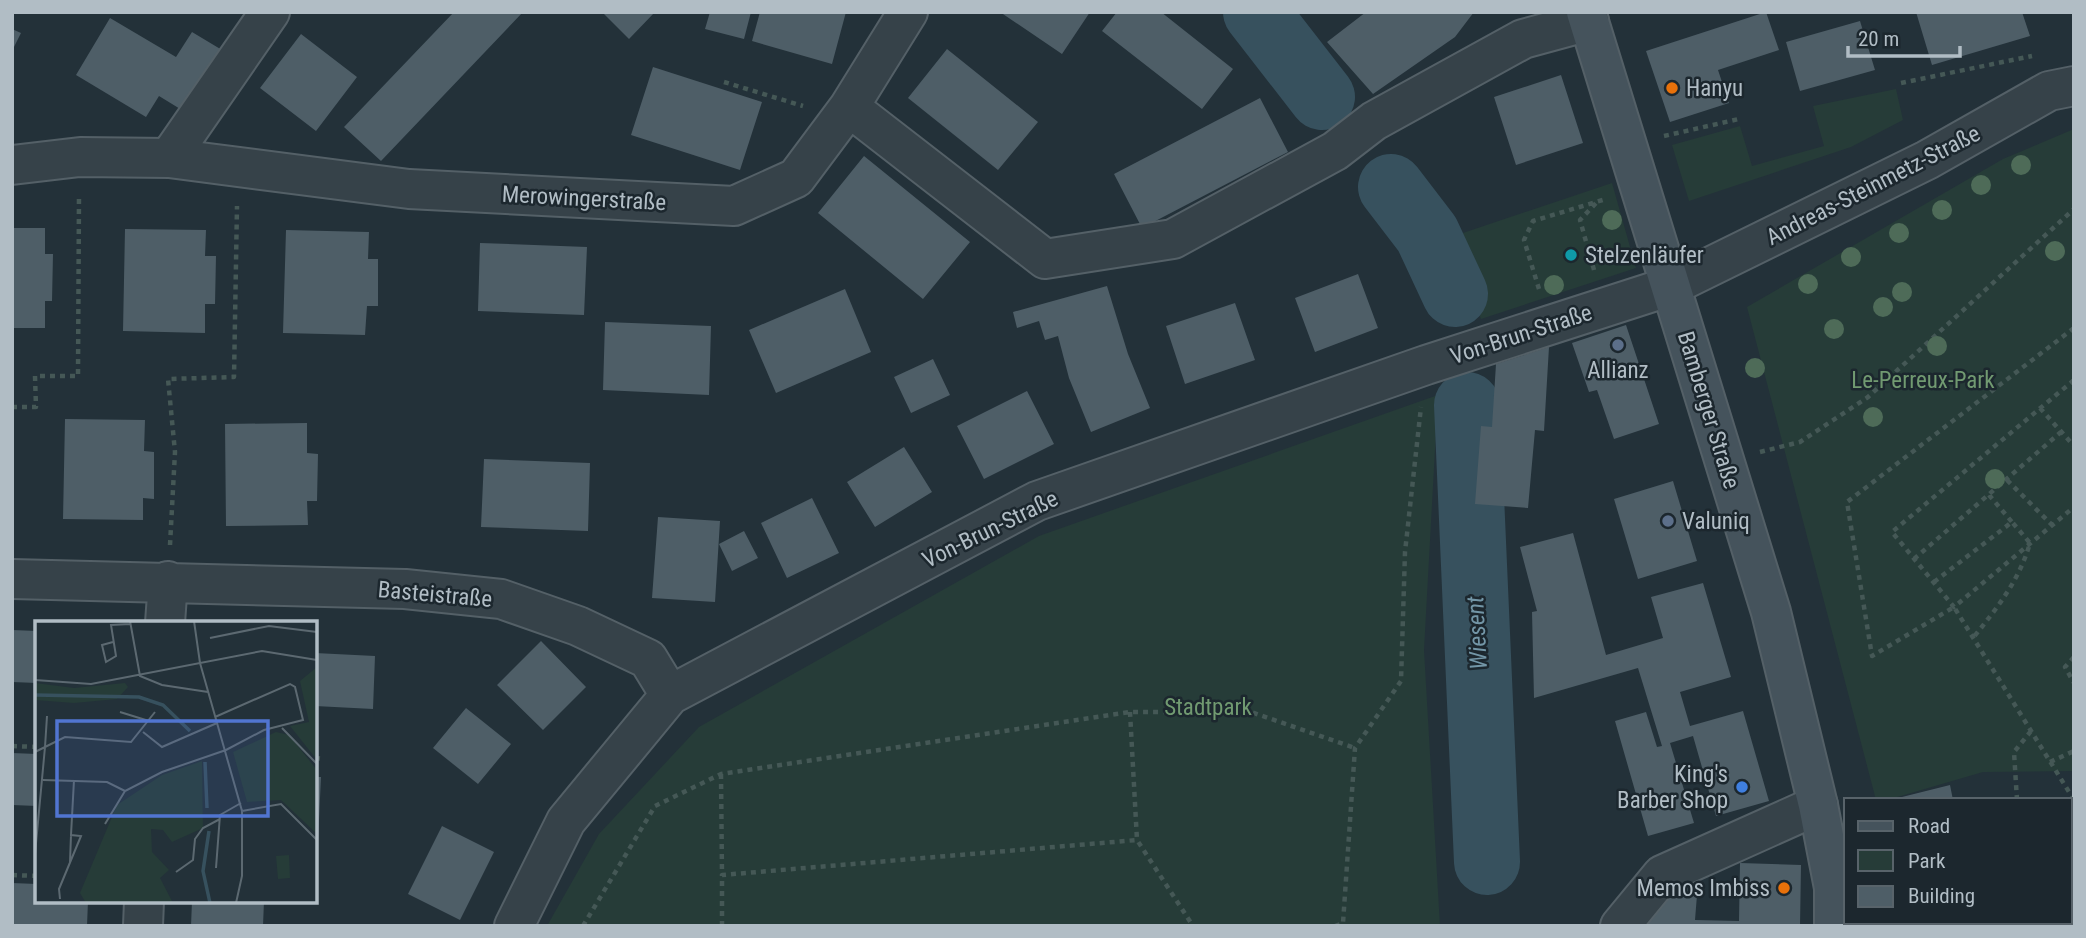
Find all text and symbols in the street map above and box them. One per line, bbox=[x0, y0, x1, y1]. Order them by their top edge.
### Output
scale bar bbox=[1848, 14, 1960, 58]
text: 20 m bbox=[1858, 27, 1899, 51]
place label: Hanyu bbox=[1686, 75, 1743, 102]
marker: Hanyu bbox=[1664, 80, 1680, 96]
street label: Andreas-Steinmetz-Straße bbox=[1762, 120, 1985, 251]
street label: Merowingerstraße bbox=[501, 181, 667, 216]
place label: Stelzenläufer bbox=[1585, 242, 1704, 269]
marker: Stelzenläufer bbox=[1563, 247, 1579, 263]
street label: Von-Brun-Straße bbox=[1447, 299, 1595, 370]
street label: Bamberger Straße bbox=[1672, 328, 1745, 492]
marker: Allianz bbox=[1610, 337, 1626, 353]
place label: Allianz bbox=[1587, 357, 1649, 384]
park label: Le-Perreux-Park bbox=[1851, 367, 1995, 394]
street label: Von-Brun-Straße bbox=[918, 485, 1062, 574]
place label: Valuniq bbox=[1682, 508, 1750, 535]
marker: Valuniq bbox=[1660, 513, 1676, 529]
street label: Basteistraße bbox=[377, 576, 493, 613]
water label: Wiesent bbox=[1461, 595, 1493, 671]
inset map bbox=[35, 621, 317, 903]
park label: Stadtpark bbox=[1164, 694, 1252, 721]
place label: King's Barber Shop bbox=[1617, 761, 1728, 814]
marker: King's Barber Shop bbox=[1734, 779, 1750, 795]
legend bbox=[1844, 798, 2072, 924]
text: Road bbox=[1908, 814, 1950, 838]
text: Park bbox=[1908, 849, 1946, 873]
place label: Memos Imbiss bbox=[1637, 875, 1770, 902]
marker: Memos Imbiss bbox=[1776, 880, 1792, 896]
text: Building bbox=[1908, 884, 1975, 908]

